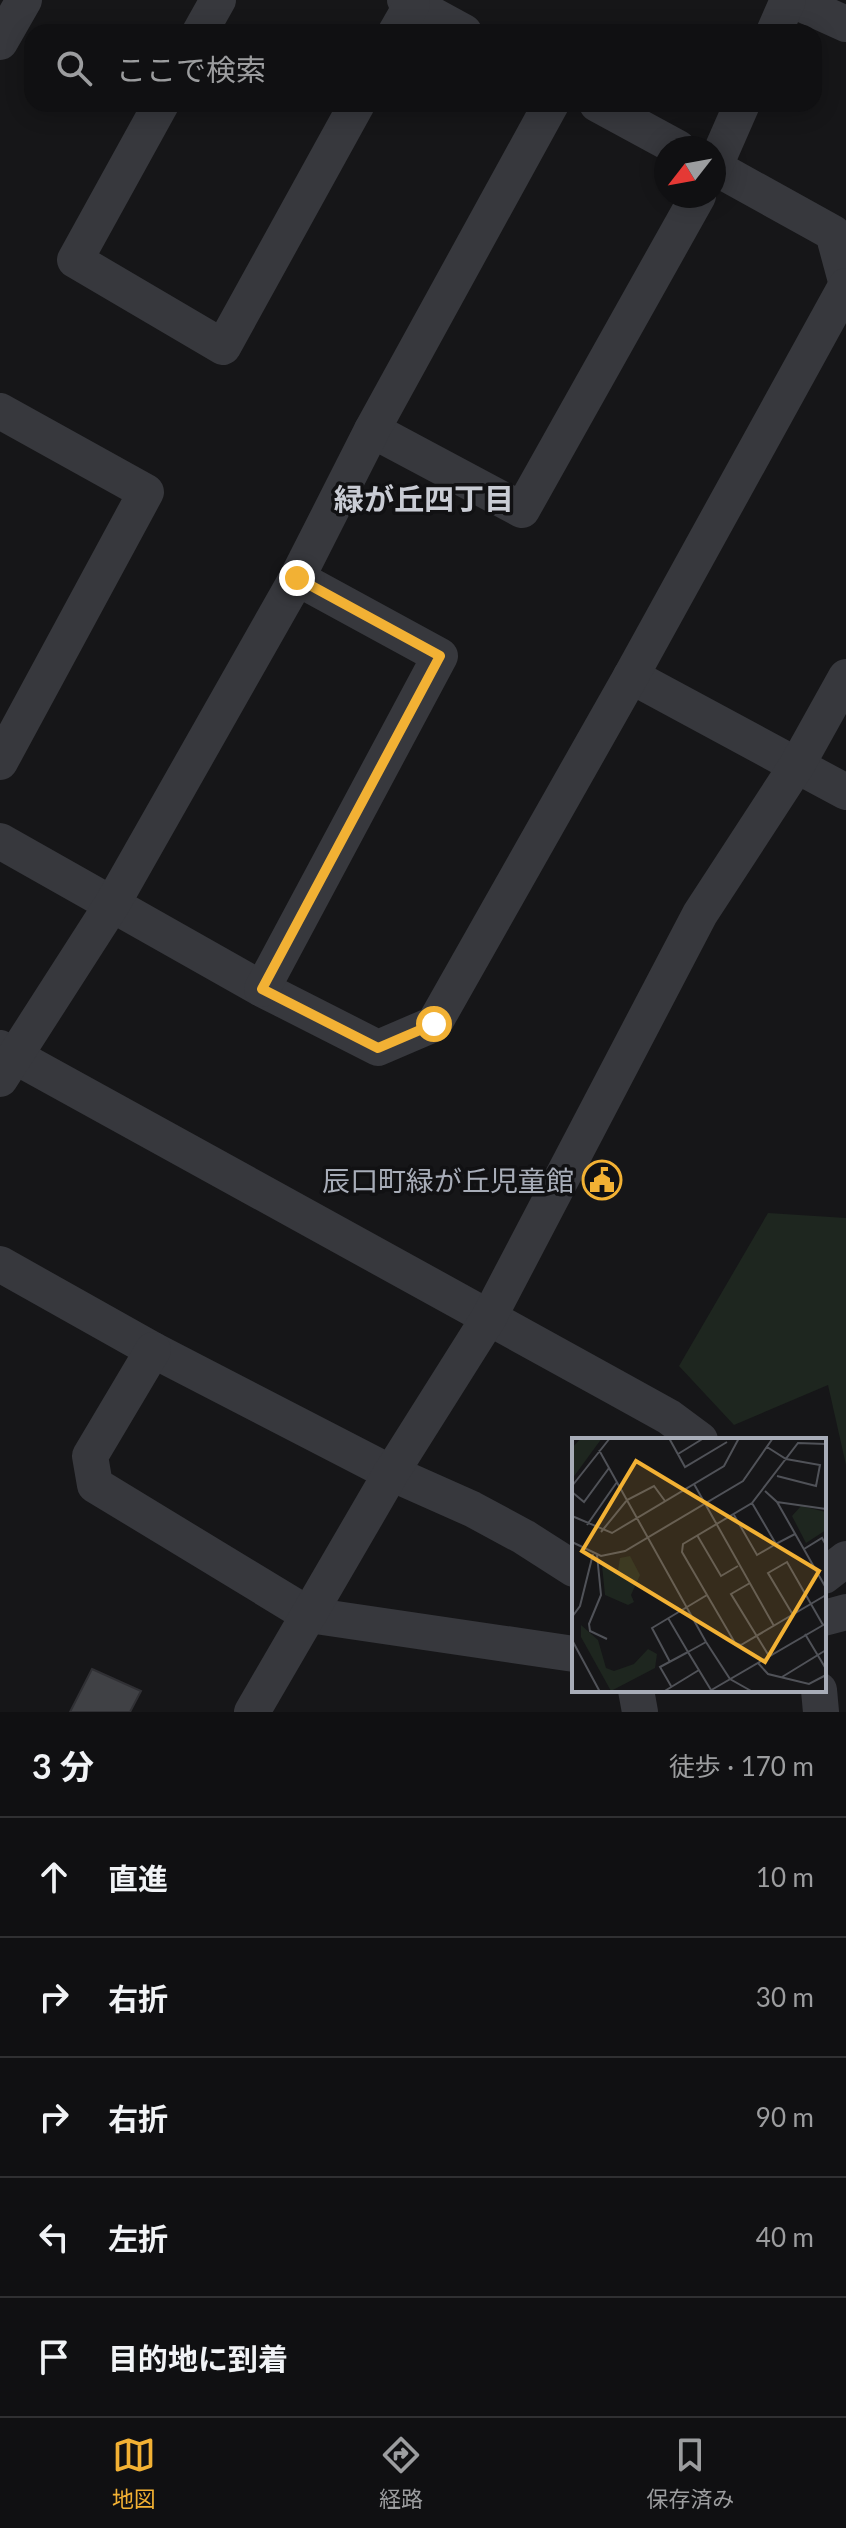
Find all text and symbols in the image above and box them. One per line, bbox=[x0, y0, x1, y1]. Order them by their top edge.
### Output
search box bbox=[24, 24, 822, 112]
icon: search bbox=[52, 46, 96, 90]
text: ここで検索 bbox=[116, 51, 266, 87]
north arrow bbox=[654, 136, 726, 208]
district label: 緑が丘四丁目 bbox=[334, 480, 514, 516]
route end bbox=[279, 560, 315, 596]
route start bbox=[416, 1006, 452, 1042]
public building icon: 辰口町緑が丘児童館 bbox=[581, 1159, 623, 1201]
place label: 辰口町緑が丘児童館 bbox=[322, 1163, 574, 1197]
inset map bbox=[572, 1438, 826, 1692]
text: 3 分 bbox=[32, 1745, 94, 1786]
text: 徒歩 · 170 m bbox=[669, 1750, 814, 1782]
icon: ahead bbox=[32, 1855, 76, 1899]
text: 直進 bbox=[108, 1860, 168, 1896]
text: 10 m bbox=[756, 1861, 814, 1893]
icon: right bbox=[32, 1975, 76, 2019]
text: 右折 bbox=[108, 1980, 168, 2016]
text: 30 m bbox=[756, 1981, 814, 2013]
icon: right bbox=[32, 2095, 76, 2139]
text: 右折 bbox=[108, 2100, 168, 2136]
text: 90 m bbox=[756, 2101, 814, 2133]
icon: left bbox=[32, 2215, 76, 2259]
text: 左折 bbox=[108, 2220, 168, 2256]
text: 40 m bbox=[756, 2221, 814, 2253]
icon: arrive bbox=[32, 2335, 76, 2379]
text: 目的地に到着 bbox=[108, 2340, 288, 2376]
tab: 地図 bbox=[112, 2433, 156, 2513]
tab: 経路 bbox=[379, 2433, 423, 2513]
tab: 保存済み bbox=[646, 2433, 734, 2513]

